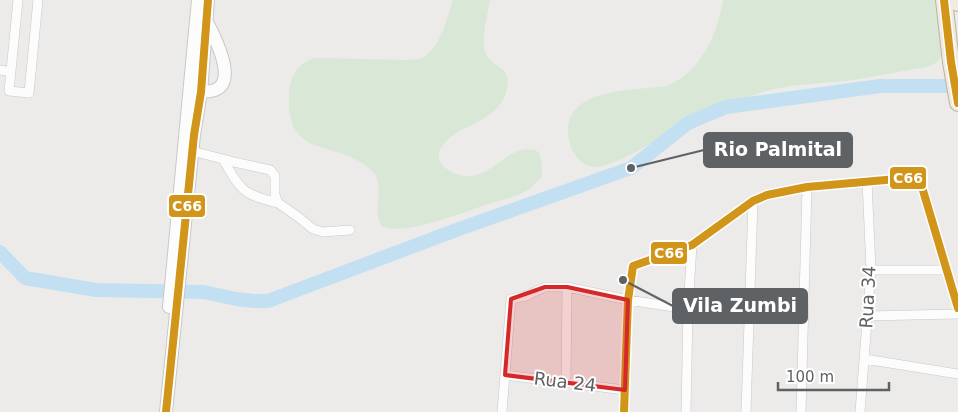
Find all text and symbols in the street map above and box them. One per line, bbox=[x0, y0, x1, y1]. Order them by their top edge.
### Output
callout: Rio Palmital bbox=[704, 133, 852, 167]
text: Rio Palmital bbox=[714, 138, 842, 160]
line badge: C66 bbox=[889, 166, 927, 190]
text: C66 bbox=[893, 170, 923, 186]
line badge: C66 bbox=[168, 194, 206, 218]
text: C66 bbox=[172, 198, 202, 214]
line badge: C66 bbox=[650, 241, 688, 265]
text: C66 bbox=[654, 245, 684, 261]
street label: Rua 34 bbox=[855, 265, 880, 329]
callout: Vila Zumbi bbox=[673, 289, 807, 323]
text: Vila Zumbi bbox=[683, 294, 797, 316]
scale bar bbox=[778, 360, 889, 392]
street label: Rua 24 bbox=[533, 367, 597, 396]
text: 100 m bbox=[786, 368, 834, 386]

